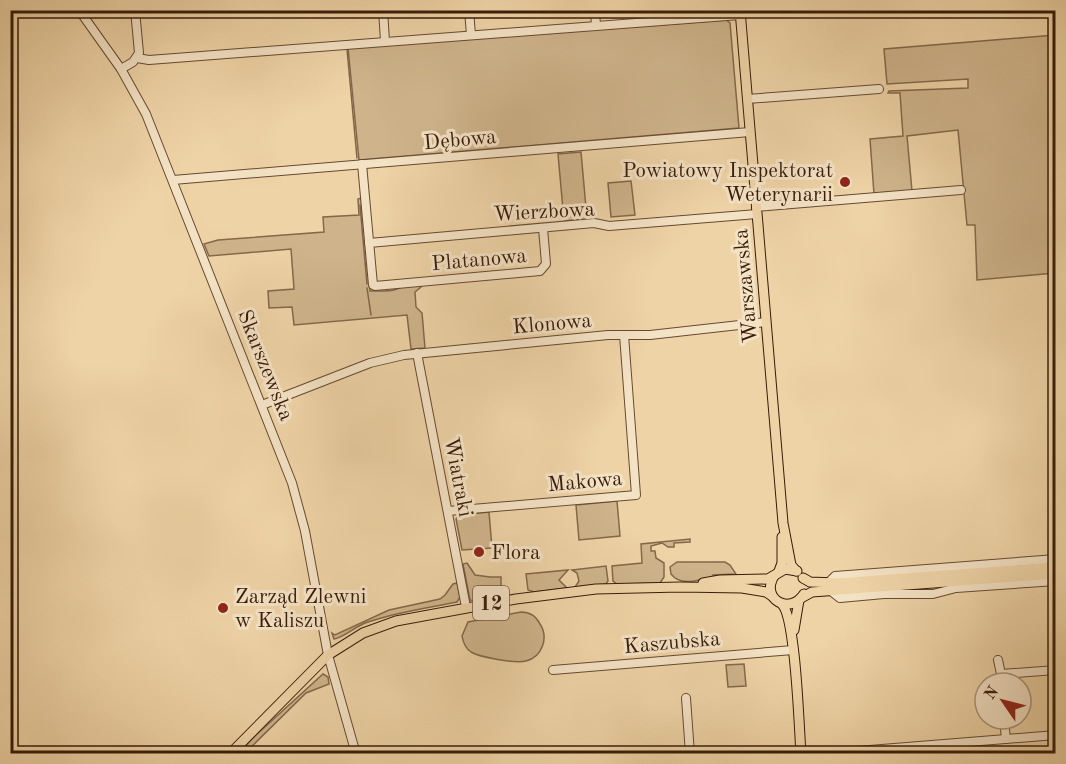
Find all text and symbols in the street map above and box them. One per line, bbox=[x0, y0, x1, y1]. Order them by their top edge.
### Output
street label: Dębowa bbox=[423, 127, 497, 154]
place label: Powiatowy Inspektorat Weterynarii bbox=[622, 161, 833, 206]
marker: Powiatowy Inspektorat Weterynarii bbox=[838, 175, 852, 189]
street label: Wierzbowa bbox=[493, 199, 595, 226]
street label: Warszawska bbox=[731, 228, 762, 344]
street label: Platanowa bbox=[431, 246, 528, 275]
street label: Skarszewska bbox=[233, 307, 296, 424]
street label: Klonowa bbox=[512, 311, 593, 338]
street label: Wiatraki bbox=[440, 436, 476, 519]
street label: Makowa bbox=[547, 469, 623, 496]
place label: Flora bbox=[491, 543, 540, 564]
marker: Flora bbox=[472, 545, 486, 559]
road number: 12 bbox=[473, 586, 509, 620]
place label: Zarząd Zlewni w Kaliszu bbox=[235, 587, 366, 632]
marker: Zarząd Zlewni w Kaliszu bbox=[216, 601, 230, 615]
street label: Kaszubska bbox=[623, 629, 721, 658]
north arrow bbox=[973, 671, 1033, 731]
text: N bbox=[982, 683, 1003, 703]

